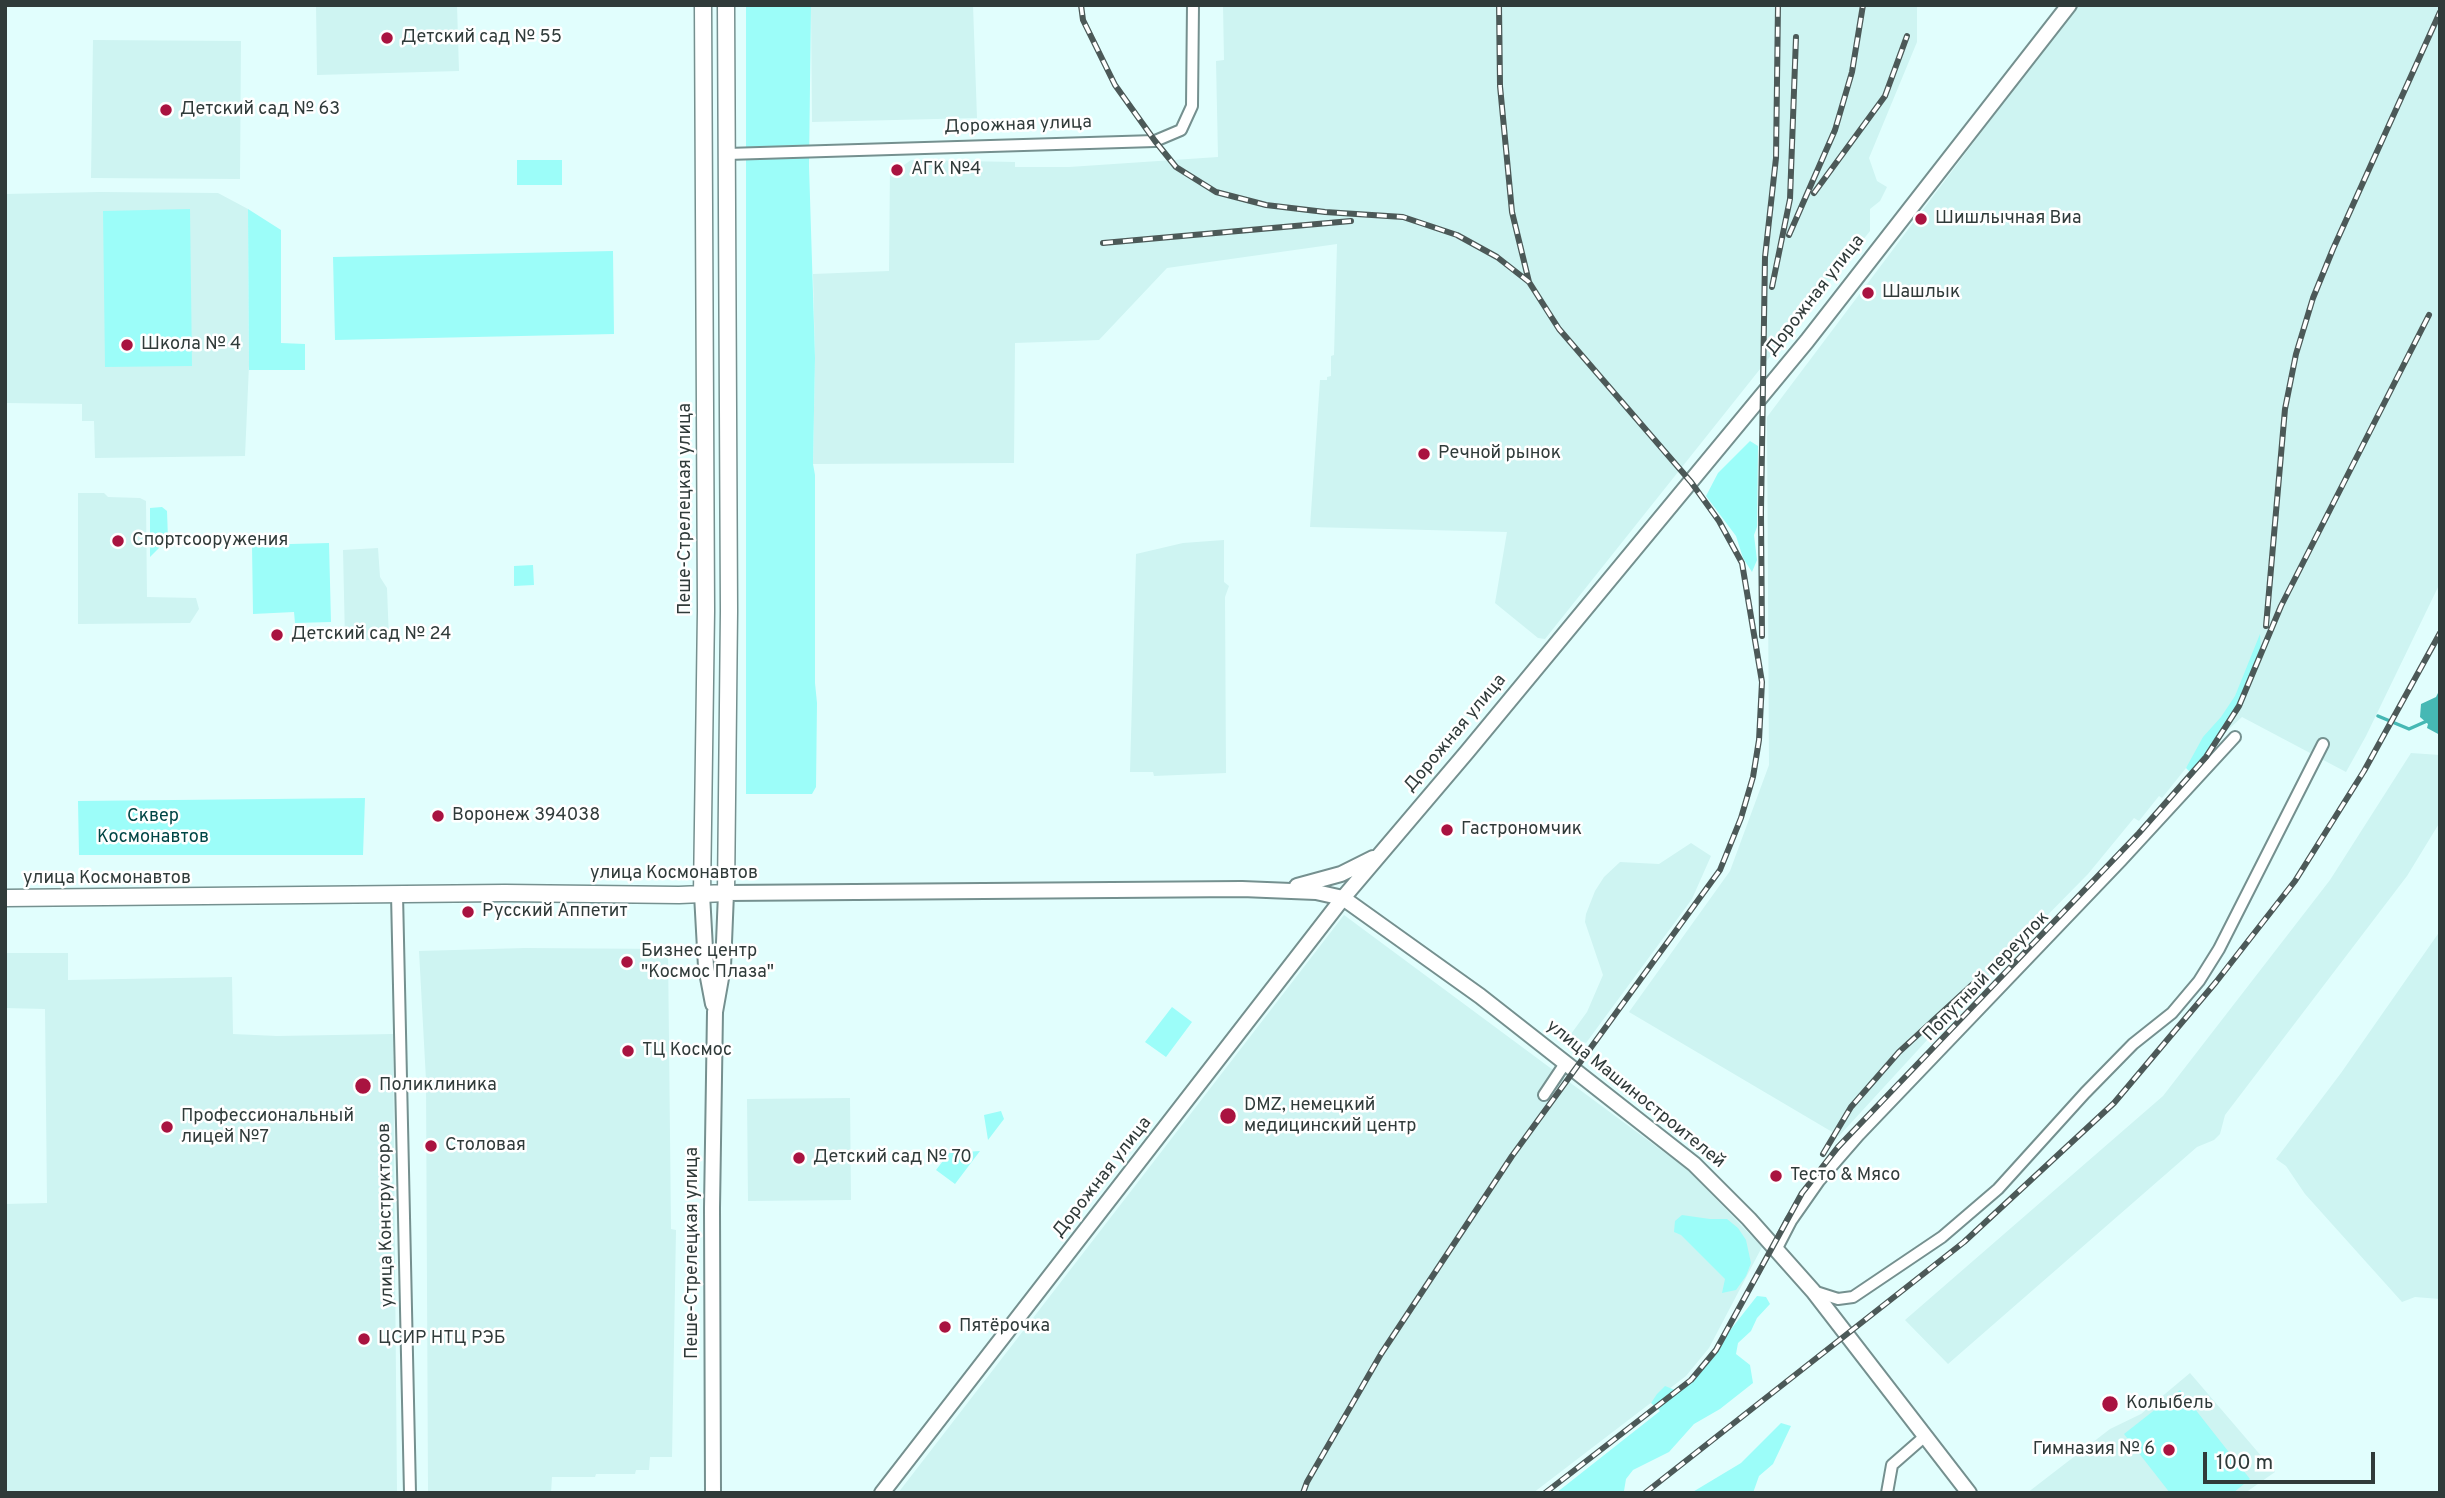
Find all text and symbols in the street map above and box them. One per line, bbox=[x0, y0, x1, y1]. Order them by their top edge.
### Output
place label: Детский сад № 55 bbox=[401, 27, 562, 49]
marker: Детский сад № 55 bbox=[379, 30, 395, 46]
place label: Детский сад № 63 bbox=[180, 99, 340, 121]
marker: Детский сад № 63 bbox=[158, 102, 174, 118]
street label: Дорожная улица bbox=[944, 113, 1092, 139]
place label: АГК №4 bbox=[911, 159, 981, 181]
marker: АГК №4 bbox=[889, 162, 905, 178]
place label: Шишлычная Виа bbox=[1935, 208, 2081, 230]
marker: Шишлычная Виа bbox=[1913, 211, 1929, 227]
street label: Дорожная улица bbox=[1762, 231, 1870, 361]
place label: Шашлык bbox=[1882, 282, 1960, 304]
marker: Шашлык bbox=[1860, 285, 1876, 301]
place label: Школа № 4 bbox=[141, 334, 241, 356]
marker: Школа № 4 bbox=[119, 337, 135, 353]
street label: Пеше-Стрелецкая улица bbox=[675, 403, 697, 615]
place label: Речной рынок bbox=[1438, 443, 1561, 465]
marker: Речной рынок bbox=[1416, 446, 1432, 462]
place label: Спортсооружения bbox=[132, 530, 288, 552]
marker: Спортсооружения bbox=[110, 533, 126, 549]
place label: Детский сад № 24 bbox=[291, 624, 452, 646]
marker: Детский сад № 24 bbox=[269, 627, 285, 643]
street label: Дорожная улица bbox=[1400, 671, 1512, 797]
place label: Воронеж 394038 bbox=[452, 805, 600, 827]
park label: Сквер Космонавтов bbox=[97, 806, 209, 848]
marker: Воронеж 394038 bbox=[430, 808, 446, 824]
place label: Гастрономчик bbox=[1461, 819, 1582, 841]
marker: Гастрономчик bbox=[1439, 822, 1455, 838]
street label: улица Космонавтов bbox=[590, 863, 758, 885]
street label: улица Космонавтов bbox=[23, 868, 191, 890]
place label: Русский Аппетит bbox=[482, 901, 628, 923]
marker: Русский Аппетит bbox=[460, 904, 476, 920]
street label: Попутный переулок bbox=[1919, 908, 2055, 1046]
place label: Бизнес центр "Космос Плаза" bbox=[641, 941, 774, 984]
marker: Бизнес центр "Космос Плаза" bbox=[619, 954, 635, 970]
street label: улица Машиностроителей bbox=[1541, 1016, 1729, 1174]
place label: ТЦ Космос bbox=[642, 1040, 732, 1062]
marker: ТЦ Космос bbox=[620, 1043, 636, 1059]
place label: Поликлиника bbox=[379, 1075, 497, 1097]
marker: Поликлиника bbox=[353, 1076, 373, 1096]
place label: DMZ, немецкий медицинский центр bbox=[1244, 1095, 1416, 1138]
place label: Профессиональный лицей №7 bbox=[181, 1106, 354, 1148]
marker: DMZ, немецкий медицинский центр bbox=[1218, 1106, 1238, 1126]
street label: Дорожная улица bbox=[1049, 1113, 1157, 1243]
marker: Профессиональный лицей №7 bbox=[159, 1119, 175, 1135]
street label: улица Конструкторов bbox=[375, 1123, 399, 1307]
place label: Столовая bbox=[445, 1135, 526, 1157]
marker: Столовая bbox=[423, 1138, 439, 1154]
street label: Пеше-Стрелецкая улица bbox=[682, 1147, 704, 1359]
place label: Детский сад № 70 bbox=[813, 1147, 972, 1169]
marker: Детский сад № 70 bbox=[791, 1150, 807, 1166]
place label: Тесто & Мясо bbox=[1790, 1165, 1900, 1187]
marker: Тесто & Мясо bbox=[1768, 1168, 1784, 1184]
place label: Пятёрочка bbox=[959, 1316, 1050, 1338]
marker: Пятёрочка bbox=[937, 1319, 953, 1335]
place label: ЦСИР НТЦ РЭБ bbox=[378, 1328, 506, 1350]
marker: ЦСИР НТЦ РЭБ bbox=[356, 1331, 372, 1347]
place label: Колыбель bbox=[2126, 1393, 2213, 1415]
marker: Колыбель bbox=[2100, 1394, 2120, 1414]
scale bar bbox=[2207, 1438, 2378, 1482]
place label: Гимназия № 6 bbox=[2033, 1439, 2155, 1461]
marker: Гимназия № 6 bbox=[2161, 1442, 2177, 1458]
text: 100 m bbox=[2216, 1450, 2273, 1477]

